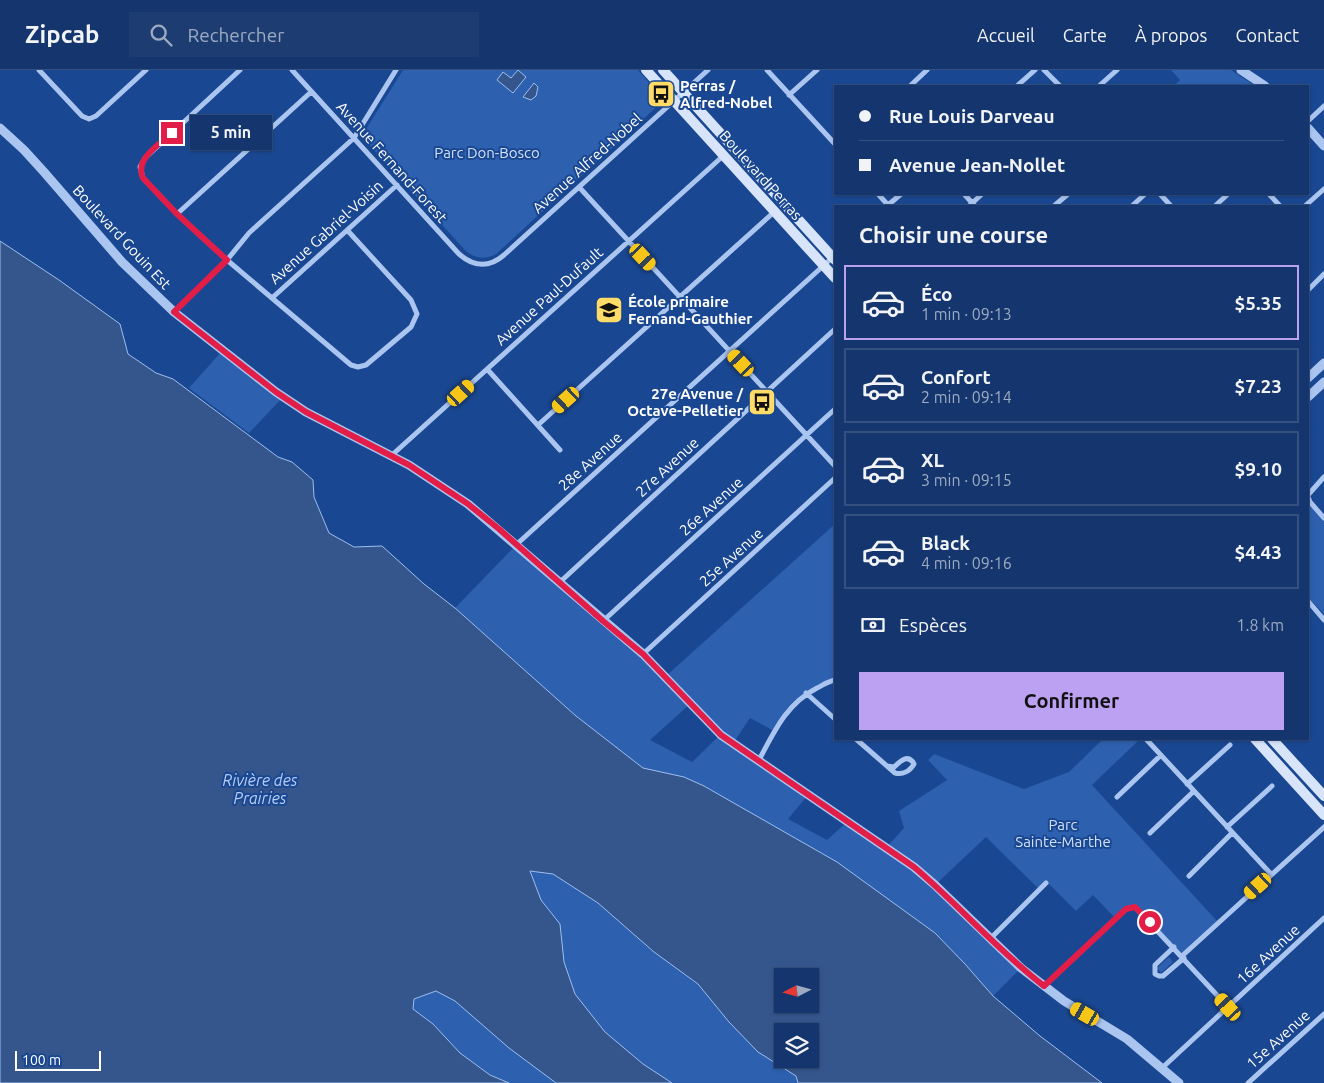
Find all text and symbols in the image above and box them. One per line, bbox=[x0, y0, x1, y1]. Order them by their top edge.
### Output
search box bbox=[129, 12, 479, 57]
text: Zipcab bbox=[25, 21, 99, 48]
icon: search bbox=[147, 21, 175, 49]
text: Rechercher bbox=[187, 24, 284, 46]
text: Accueil bbox=[977, 25, 1035, 45]
text: Carte bbox=[1063, 25, 1107, 45]
text: À propos bbox=[1135, 25, 1207, 45]
text: Contact bbox=[1235, 25, 1299, 45]
place label: Perras / Alfred-Nobel bbox=[680, 77, 773, 111]
bus stop icon: Perras / Alfred-Nobel bbox=[646, 79, 676, 109]
street label: Avenue Fernand-Forest bbox=[333, 98, 451, 226]
text: Rue Louis Darveau bbox=[889, 105, 1055, 127]
street label: Avenue Alfred-Nobel bbox=[529, 110, 645, 216]
callout: 5 min bbox=[190, 116, 272, 150]
route end bbox=[161, 122, 183, 144]
text: 5 min bbox=[211, 123, 251, 141]
street label: Boulevard Perras bbox=[716, 127, 806, 223]
park label: Parc Don-Bosco bbox=[434, 144, 540, 161]
text: Avenue Jean-Nollet bbox=[889, 154, 1065, 176]
street label: Avenue Gabriel-Voisin bbox=[266, 177, 386, 287]
street label: Boulevard Gouin Est bbox=[69, 182, 175, 292]
text: Choisir une course bbox=[859, 222, 1048, 247]
car bbox=[627, 241, 658, 273]
street label: Avenue Paul-Dufault bbox=[492, 243, 606, 349]
icon: car bbox=[861, 280, 906, 325]
text: Éco bbox=[921, 283, 953, 305]
text: $5.35 bbox=[1234, 292, 1282, 314]
place label: École primaire Fernand-Gauthier bbox=[628, 293, 753, 327]
school or university icon: École primaire Fernand-Gauthier bbox=[594, 295, 624, 325]
text: 1 min · 09:13 bbox=[921, 305, 1012, 323]
car bbox=[725, 347, 756, 379]
icon: car bbox=[861, 363, 906, 408]
text: Confort bbox=[921, 366, 991, 388]
text: $7.23 bbox=[1234, 375, 1282, 397]
car bbox=[444, 377, 477, 409]
car bbox=[549, 384, 582, 416]
place label: 27e Avenue / Octave-Pelletier bbox=[627, 385, 744, 419]
bus stop icon: 27e Avenue / Octave-Pelletier bbox=[747, 387, 777, 417]
text: 2 min · 09:14 bbox=[921, 388, 1012, 406]
street label: 28e Avenue bbox=[555, 428, 625, 494]
street label: 27e Avenue bbox=[632, 434, 702, 500]
icon: car bbox=[861, 446, 906, 491]
text: XL bbox=[921, 449, 944, 471]
text: $9.10 bbox=[1234, 458, 1282, 480]
text: 3 min · 09:15 bbox=[921, 471, 1012, 489]
street label: 26e Avenue bbox=[676, 473, 746, 539]
street label: 25e Avenue bbox=[696, 524, 766, 590]
icon: car bbox=[861, 529, 906, 574]
text: Black bbox=[921, 532, 970, 554]
text: $4.43 bbox=[1234, 541, 1282, 563]
text: 4 min · 09:16 bbox=[921, 554, 1012, 572]
icon: cash bbox=[859, 611, 887, 639]
text: Espèces bbox=[899, 614, 967, 636]
text: 1.8 km bbox=[1236, 616, 1284, 634]
button: Confirmer bbox=[859, 672, 1284, 730]
water label: Rivière des Prairies bbox=[223, 771, 298, 807]
park label: Parc Sainte-Marthe bbox=[1015, 816, 1111, 850]
car bbox=[1241, 870, 1274, 902]
route start bbox=[1139, 911, 1161, 933]
street label: 16e Avenue bbox=[1233, 921, 1303, 987]
north arrow bbox=[774, 968, 819, 1012]
map controls bbox=[774, 968, 819, 1068]
car bbox=[1212, 991, 1243, 1023]
car bbox=[1068, 1000, 1101, 1028]
street label: 15e Avenue bbox=[1243, 1006, 1313, 1072]
button: layers bbox=[774, 1023, 819, 1068]
scale bar bbox=[15, 1048, 101, 1071]
text: 100 m bbox=[22, 1052, 61, 1068]

